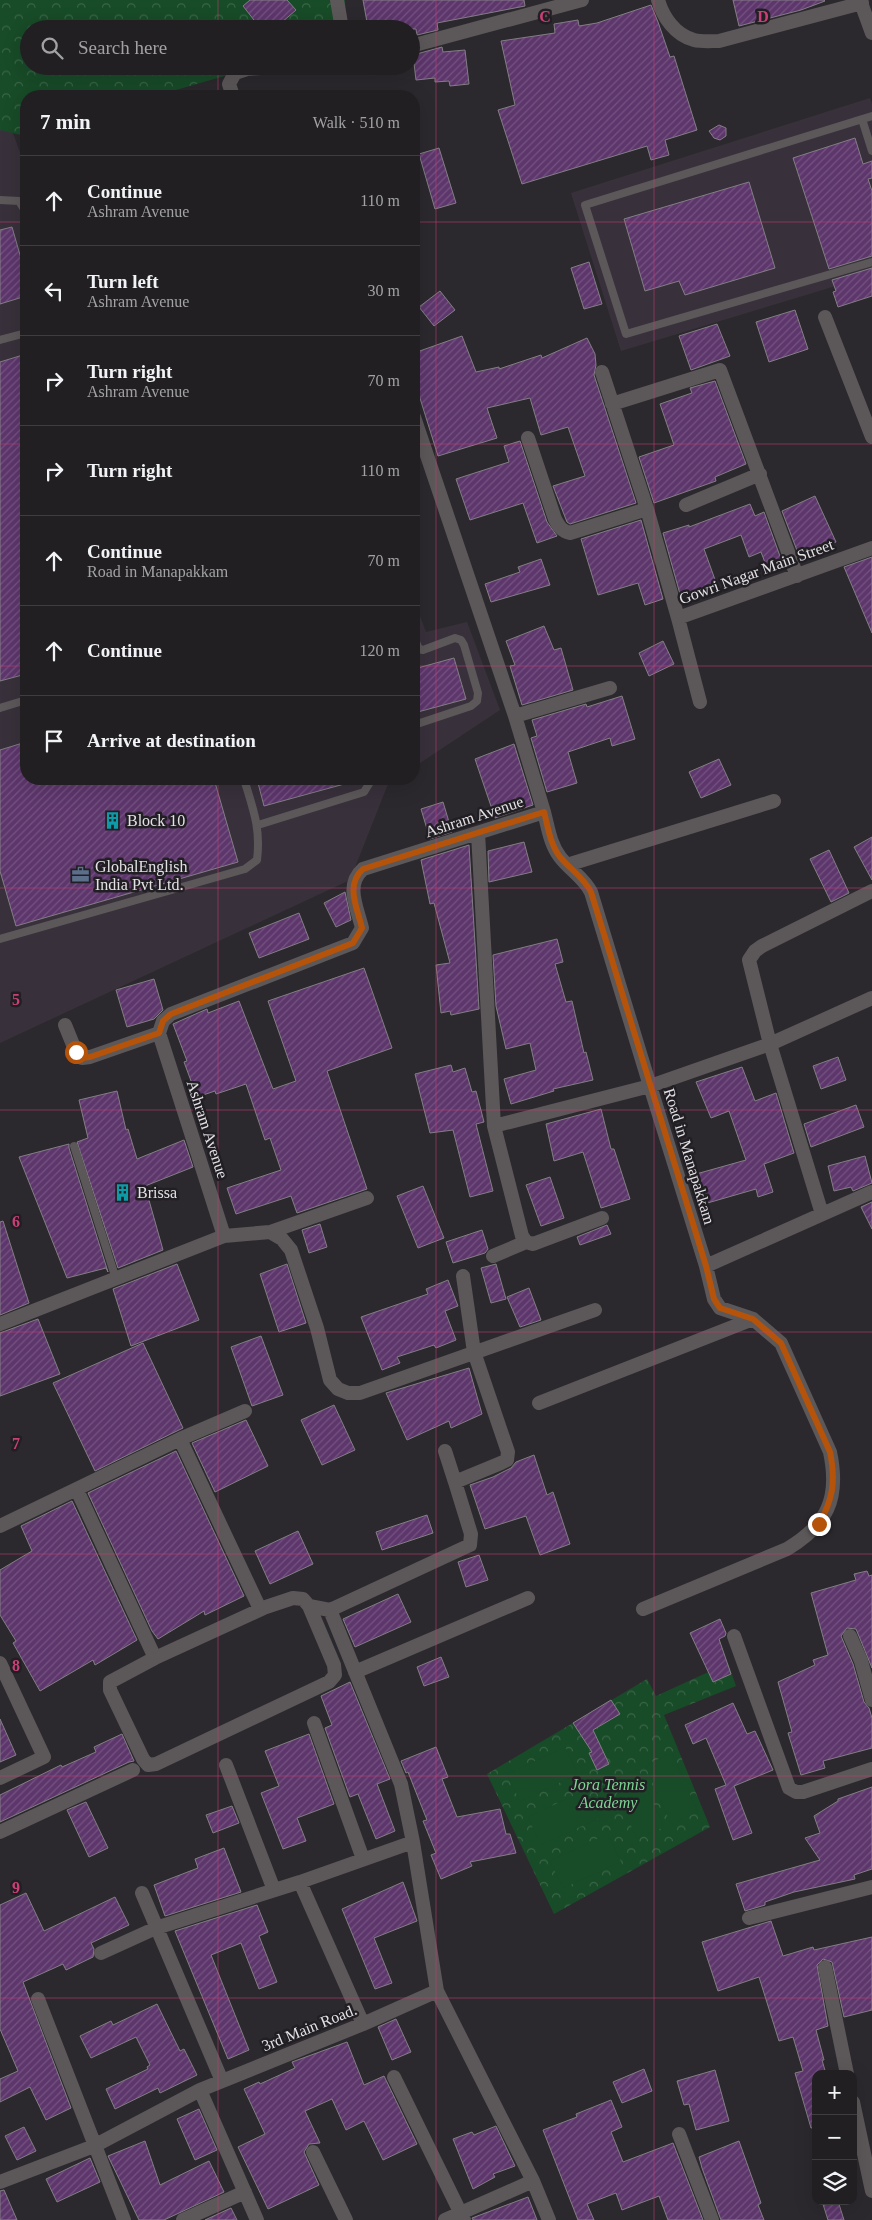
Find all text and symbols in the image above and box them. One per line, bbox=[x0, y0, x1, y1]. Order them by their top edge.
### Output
text: C bbox=[539, 8, 551, 25]
text: D bbox=[757, 8, 769, 25]
search box bbox=[20, 20, 420, 75]
icon: search bbox=[38, 34, 66, 62]
text: Search here bbox=[78, 37, 167, 58]
text: 7 min bbox=[40, 110, 91, 134]
text: Walk · 510 m bbox=[313, 114, 400, 131]
text: Continue bbox=[87, 181, 162, 202]
icon: ahead bbox=[40, 187, 68, 215]
text: 110 m bbox=[360, 192, 400, 209]
text: Ashram Avenue bbox=[87, 203, 189, 220]
text: Turn left bbox=[87, 271, 159, 292]
icon: left bbox=[40, 277, 68, 305]
text: 30 m bbox=[368, 282, 400, 299]
text: Ashram Avenue bbox=[87, 293, 189, 310]
text: Turn right bbox=[87, 361, 172, 382]
icon: right bbox=[40, 367, 68, 395]
text: 70 m bbox=[368, 372, 400, 389]
text: Ashram Avenue bbox=[87, 383, 189, 400]
icon: right bbox=[40, 457, 68, 485]
text: Turn right bbox=[87, 460, 172, 481]
text: 110 m bbox=[360, 462, 400, 479]
street label: Gowri Nagar Main Street bbox=[677, 535, 837, 608]
text: Continue bbox=[87, 541, 162, 562]
icon: ahead bbox=[40, 547, 68, 575]
text: 70 m bbox=[368, 552, 400, 569]
text: Road in Manapakkam bbox=[87, 563, 228, 580]
icon: ahead bbox=[40, 637, 68, 665]
text: Continue bbox=[87, 640, 162, 661]
text: 120 m bbox=[360, 642, 400, 659]
icon: arrive bbox=[40, 727, 68, 755]
text: Arrive at destination bbox=[87, 730, 256, 751]
street label: Ashram Avenue bbox=[423, 793, 525, 840]
building icon: Block 10 bbox=[103, 810, 123, 830]
place label: Block 10 bbox=[127, 812, 185, 829]
place label: GlobalEnglish India Pvt Ltd. bbox=[95, 858, 187, 893]
office icon: GlobalEnglish India Pvt Ltd. bbox=[71, 865, 91, 885]
text: 5 bbox=[12, 991, 20, 1008]
route start bbox=[65, 1041, 88, 1064]
street label: Ashram Avenue bbox=[184, 1078, 231, 1180]
street label: Road in Manapakkam bbox=[660, 1086, 718, 1227]
building icon: Brissa bbox=[113, 1182, 133, 1202]
place label: Brissa bbox=[137, 1184, 177, 1201]
text: 6 bbox=[12, 1213, 20, 1230]
text: 7 bbox=[12, 1435, 20, 1452]
route end bbox=[808, 1513, 831, 1536]
text: 8 bbox=[12, 1657, 20, 1674]
park label: Jora Tennis Academy bbox=[571, 1776, 645, 1812]
text: 9 bbox=[12, 1879, 20, 1896]
street label: 3rd Main Road. bbox=[259, 2001, 359, 2054]
map controls bbox=[812, 2070, 857, 2205]
button: + bbox=[812, 2070, 857, 2115]
button: − bbox=[812, 2115, 857, 2160]
button: layers bbox=[812, 2160, 857, 2205]

